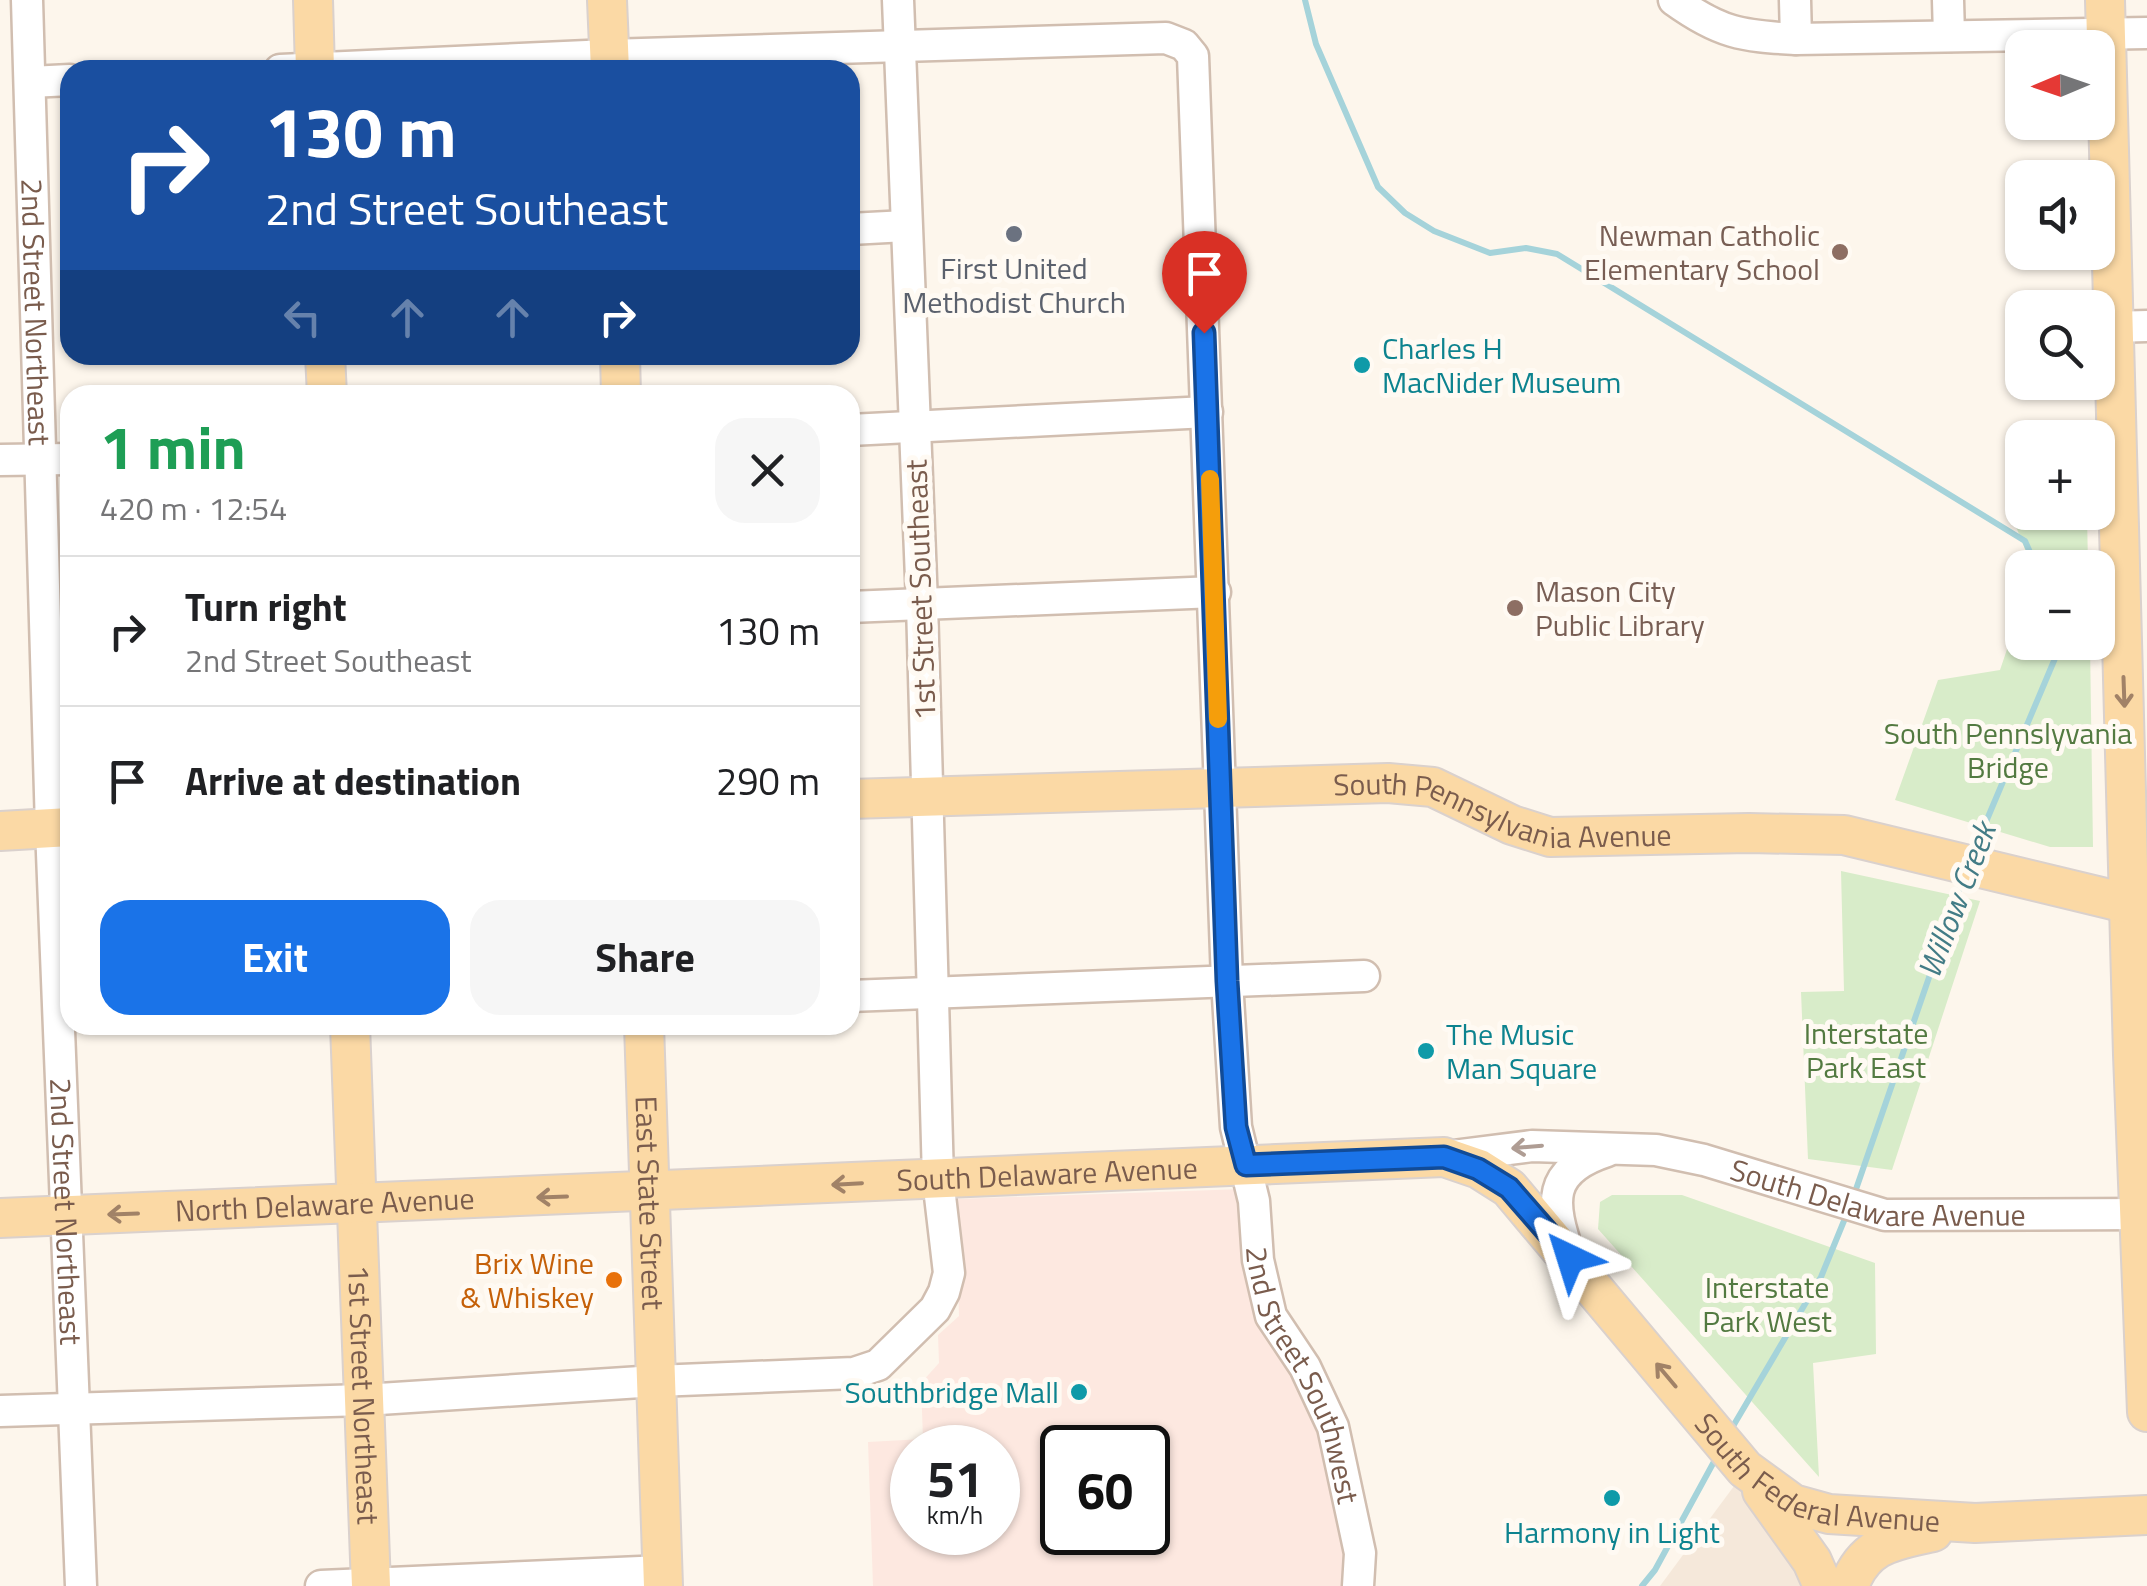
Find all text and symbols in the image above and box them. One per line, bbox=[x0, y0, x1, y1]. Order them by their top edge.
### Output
north arrow bbox=[2005, 30, 2115, 140]
map controls bbox=[2005, 30, 2115, 660]
text: 130 m bbox=[265, 78, 457, 184]
icon: right bbox=[100, 100, 230, 230]
button: sound bbox=[2005, 160, 2115, 270]
text: 2nd Street Southeast bbox=[265, 174, 668, 242]
street label: 2nd Street Northeast bbox=[9, 178, 63, 447]
place label: Newman Catholic Elementary School bbox=[1584, 212, 1820, 292]
marker: First United Methodist Church bbox=[1003, 223, 1025, 245]
pin bbox=[1162, 231, 1247, 334]
marker: Newman Catholic Elementary School bbox=[1829, 241, 1851, 263]
place label: First United Methodist Church bbox=[902, 245, 1126, 325]
icon: arrive bbox=[1177, 246, 1232, 301]
icon: left bbox=[275, 290, 330, 345]
icon: ahead bbox=[380, 290, 435, 345]
icon: ahead bbox=[485, 290, 540, 345]
icon: right bbox=[590, 290, 645, 345]
button: search bbox=[2005, 290, 2115, 400]
place label: Charles H MacNider Museum bbox=[1382, 325, 1621, 405]
marker: Charles H MacNider Museum bbox=[1351, 354, 1373, 376]
text: 1 min bbox=[100, 401, 246, 492]
button: close bbox=[715, 418, 820, 523]
button: + bbox=[2005, 420, 2115, 530]
street label: 1st Street Southeast bbox=[892, 458, 948, 721]
text: 420 m · 12:54 bbox=[100, 484, 287, 532]
button: − bbox=[2005, 550, 2115, 660]
place label: Mason City Public Library bbox=[1535, 568, 1705, 648]
text: Turn right bbox=[185, 578, 347, 636]
marker: Mason City Public Library bbox=[1504, 597, 1526, 619]
text: 130 m bbox=[716, 602, 820, 660]
icon: right bbox=[100, 604, 155, 659]
text: 2nd Street Southeast bbox=[185, 636, 472, 684]
one-way arrow bbox=[2115, 676, 2134, 708]
park label: South Pennslyvania Bridge bbox=[1884, 710, 2132, 790]
text: Arrive at destination bbox=[185, 752, 521, 810]
text: 290 m bbox=[716, 752, 820, 810]
icon: arrive bbox=[100, 754, 155, 809]
street label: South Pennsylvania Avenue bbox=[1333, 760, 1672, 860]
water label: Willow Creek bbox=[1904, 812, 2009, 984]
button: Exit bbox=[100, 900, 450, 1015]
button: Share bbox=[470, 900, 820, 1015]
park label: Interstate Park East bbox=[1804, 1010, 1928, 1090]
place label: The Music Man Square bbox=[1446, 1011, 1597, 1091]
marker: The Music Man Square bbox=[1415, 1040, 1437, 1062]
street label: 2nd Street Northeast bbox=[38, 1077, 94, 1346]
street label: East State Street bbox=[623, 1095, 677, 1311]
one-way arrow bbox=[1511, 1138, 1543, 1157]
street label: South Delaware Avenue bbox=[896, 1144, 1199, 1203]
street label: South Delaware Avenue bbox=[1725, 1146, 2026, 1238]
street label: North Delaware Avenue bbox=[174, 1175, 475, 1234]
one-way arrow bbox=[831, 1175, 864, 1194]
one-way arrow bbox=[537, 1188, 569, 1207]
one-way arrow bbox=[107, 1204, 139, 1223]
position arrow bbox=[1518, 1206, 1622, 1310]
place label: Brix Wine & Whiskey bbox=[460, 1240, 594, 1320]
street label: 2nd Street Southwest bbox=[1234, 1245, 1372, 1508]
street label: 1st Street Northeast bbox=[336, 1264, 392, 1526]
park label: Interstate Park West bbox=[1702, 1264, 1832, 1344]
marker: Brix Wine & Whiskey bbox=[603, 1269, 625, 1291]
one-way arrow bbox=[1655, 1362, 1677, 1388]
place label: Southbridge Mall bbox=[844, 1369, 1059, 1415]
marker: Southbridge Mall bbox=[1068, 1381, 1090, 1403]
street label: South Federal Avenue bbox=[1684, 1402, 1941, 1544]
speed limit sign: 60 bbox=[1040, 1425, 1170, 1555]
text: 51 bbox=[927, 1440, 983, 1516]
marker: Harmony in Light bbox=[1601, 1487, 1623, 1509]
text: km/h bbox=[927, 1496, 983, 1534]
place label: Harmony in Light bbox=[1504, 1509, 1720, 1555]

